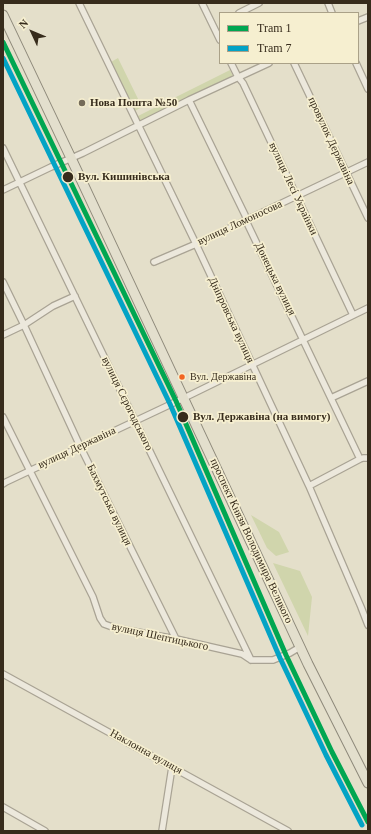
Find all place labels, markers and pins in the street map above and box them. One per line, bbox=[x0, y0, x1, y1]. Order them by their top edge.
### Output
place label: Нова Пошта №50 bbox=[90, 96, 177, 110]
marker: Нова Пошта №50 bbox=[77, 98, 87, 108]
marker: Вул. Кишинівська bbox=[61, 170, 75, 184]
place label: Вул. Кишинівська bbox=[78, 170, 170, 184]
place label: Вул. Державіна bbox=[190, 371, 256, 383]
marker: Вул. Державіна bbox=[177, 372, 187, 382]
marker: Вул. Державіна (на вимогу) bbox=[176, 410, 190, 424]
place label: Вул. Державіна (на вимогу) bbox=[193, 410, 330, 424]

